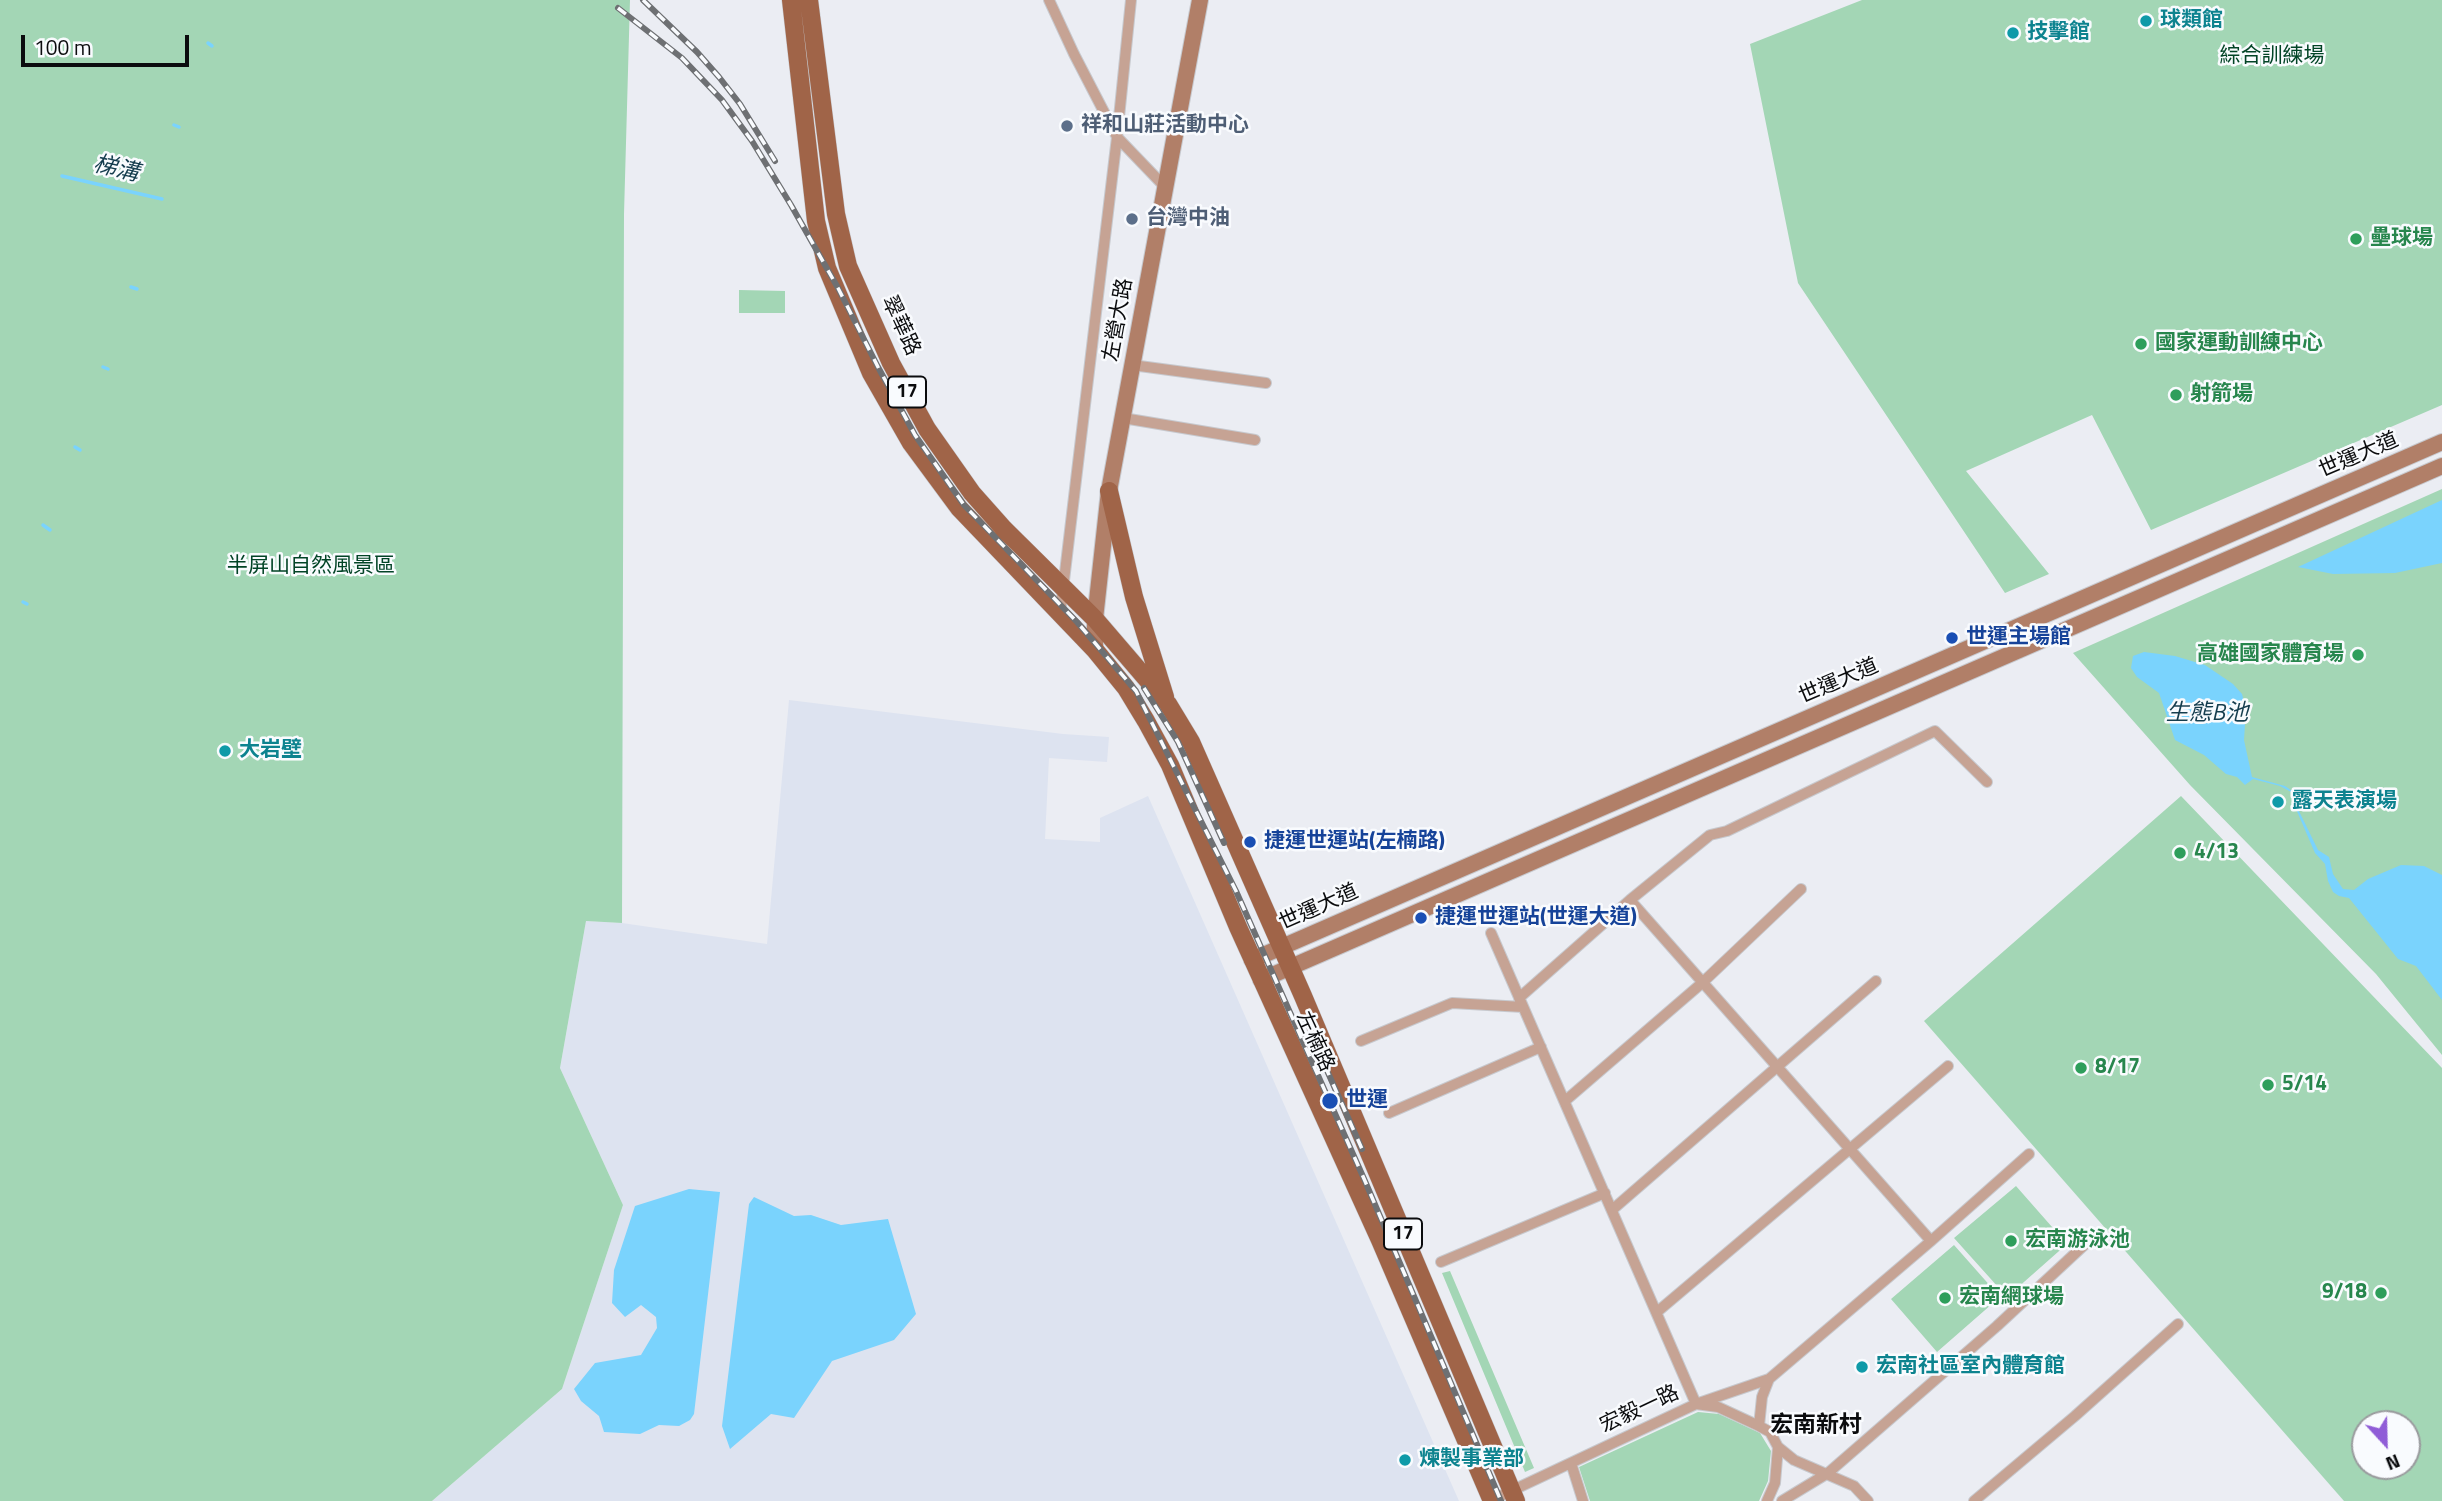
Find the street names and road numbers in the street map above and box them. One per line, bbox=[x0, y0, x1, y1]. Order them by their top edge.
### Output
street label: 左營大路 bbox=[1099, 276, 1139, 364]
street label: 翠華路 bbox=[875, 292, 925, 360]
road number: 17 bbox=[888, 376, 926, 408]
street label: 世運大道 bbox=[2315, 428, 2403, 484]
street label: 世運大道 bbox=[1795, 654, 1883, 710]
street label: 世運大道 bbox=[1276, 879, 1362, 937]
street label: 左楠路 bbox=[1289, 1008, 1339, 1076]
road number: 17 bbox=[1384, 1218, 1422, 1250]
street label: 宏毅一路 bbox=[1597, 1381, 1683, 1439]

